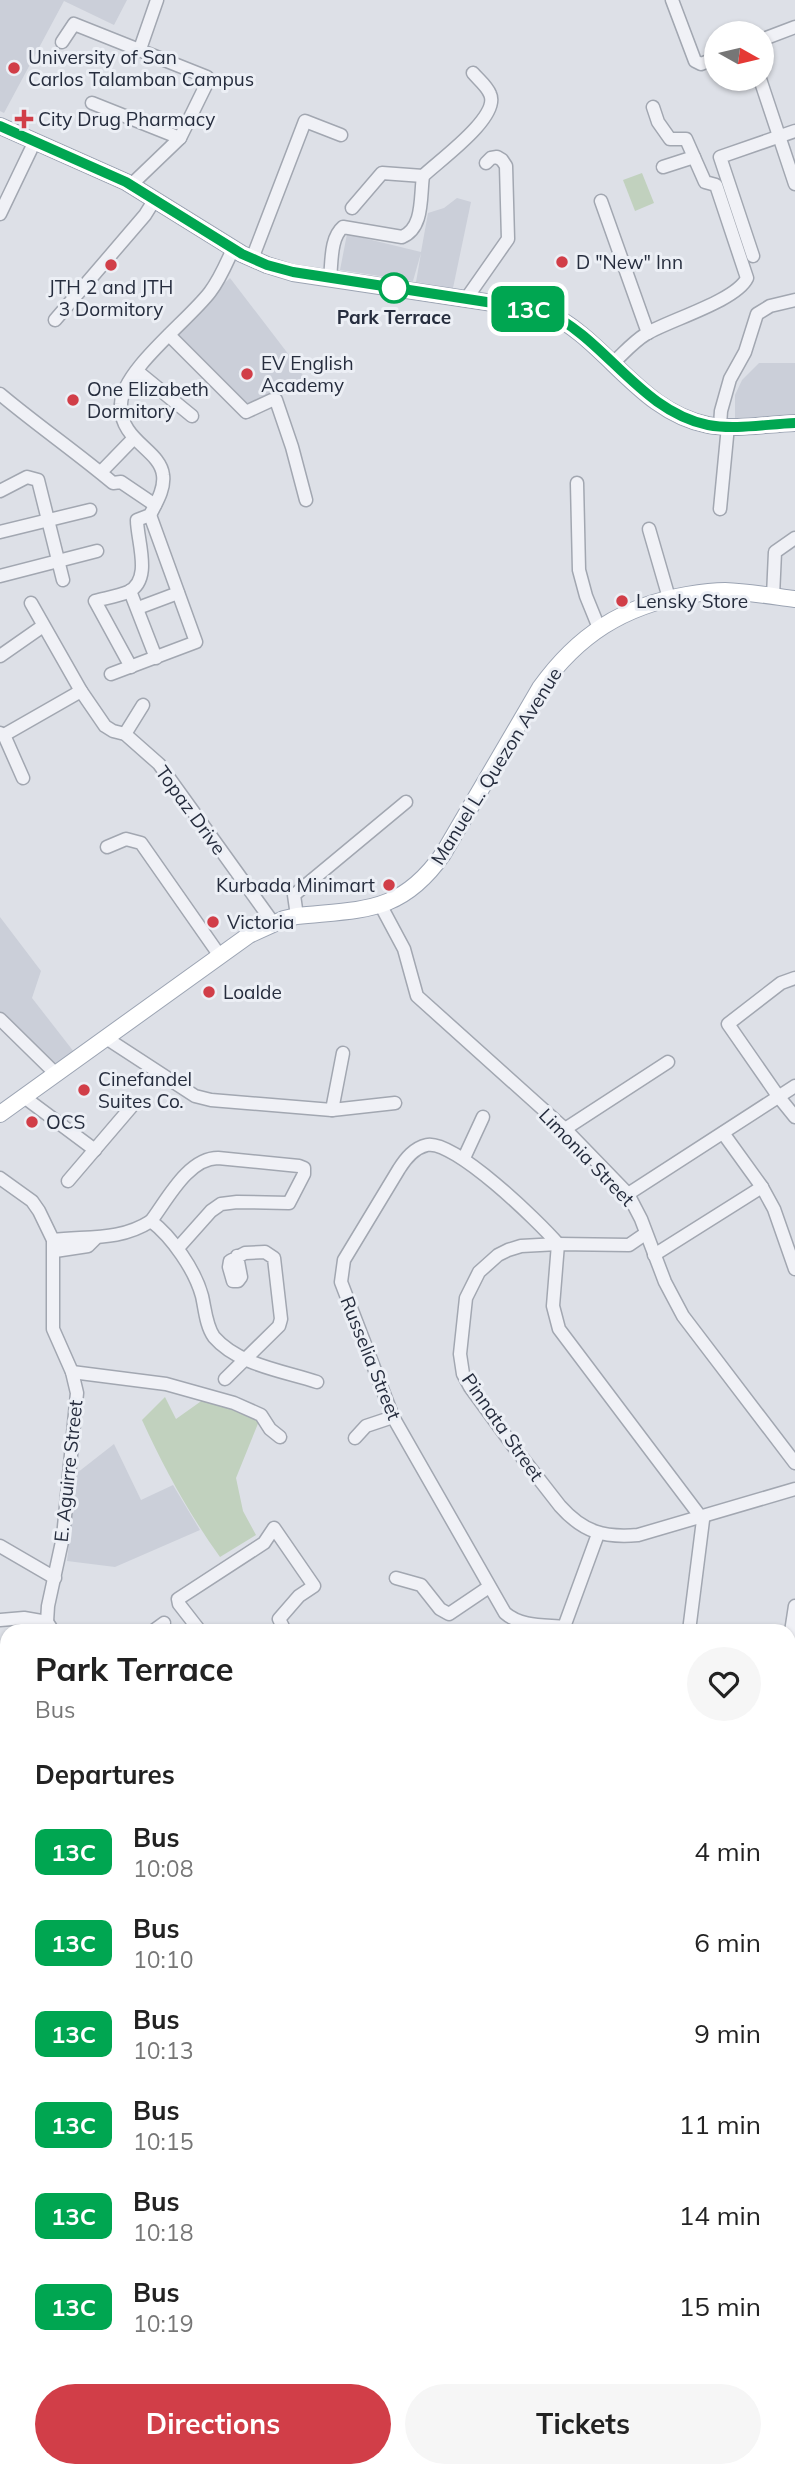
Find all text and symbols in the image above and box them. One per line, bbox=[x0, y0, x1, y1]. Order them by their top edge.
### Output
north arrow bbox=[704, 21, 774, 91]
map controls bbox=[704, 21, 774, 91]
place label: University of San Carlos Talamban Campus bbox=[28, 45, 254, 91]
marker: University of San Carlos Talamban Campus bbox=[6, 60, 22, 76]
place label: City Drug Pharmacy bbox=[38, 107, 215, 131]
marker: City Drug Pharmacy bbox=[16, 111, 32, 127]
place label: D "New" Inn bbox=[576, 250, 683, 274]
marker: D "New" Inn bbox=[554, 254, 570, 270]
marker: JTH 2 and JTH 3 Dormitory bbox=[103, 257, 119, 273]
marker: Park Terrace bbox=[379, 273, 409, 303]
place label: JTH 2 and JTH 3 Dormitory bbox=[49, 275, 173, 321]
line badge: 13C bbox=[488, 286, 568, 332]
text: 13C bbox=[505, 294, 551, 324]
place label: Park Terrace bbox=[337, 305, 451, 329]
place label: EV English Academy bbox=[261, 351, 354, 397]
marker: EV English Academy bbox=[239, 366, 255, 382]
place label: One Elizabeth Dormitory bbox=[87, 377, 209, 423]
marker: One Elizabeth Dormitory bbox=[65, 392, 81, 408]
place label: Lensky Store bbox=[636, 589, 748, 613]
marker: Lensky Store bbox=[614, 593, 630, 609]
street label: Manuel L. Quezon Avenue bbox=[425, 663, 567, 869]
street label: Topaz Drive bbox=[151, 761, 231, 859]
place label: Kurbada Minimart bbox=[216, 873, 375, 897]
marker: Kurbada Minimart bbox=[381, 877, 397, 893]
place label: Victoria bbox=[227, 910, 294, 934]
marker: Victoria bbox=[205, 914, 221, 930]
place label: Loalde bbox=[223, 980, 282, 1004]
marker: Loalde bbox=[201, 984, 217, 1000]
place label: Cinefandel Suites Co. bbox=[98, 1067, 192, 1113]
marker: Cinefandel Suites Co. bbox=[76, 1082, 92, 1098]
street label: Limonia Street bbox=[534, 1103, 640, 1211]
place label: OCS bbox=[46, 1110, 85, 1134]
marker: OCS bbox=[24, 1114, 40, 1130]
street label: Russelia Street bbox=[335, 1293, 407, 1424]
street label: Pinnata Street bbox=[457, 1368, 549, 1486]
street label: E. Aguirre Street bbox=[49, 1398, 87, 1543]
button: heart bbox=[687, 1647, 761, 1721]
text: Park Terrace bbox=[35, 1648, 233, 1689]
text: Bus bbox=[35, 1695, 75, 1724]
text: Departures bbox=[35, 1758, 175, 1791]
text: Bus bbox=[133, 1821, 179, 1854]
text: 4 min bbox=[694, 1835, 761, 1868]
text: 13C bbox=[51, 1837, 96, 1867]
text: 10:08 bbox=[133, 1854, 193, 1883]
text: Bus bbox=[133, 1912, 179, 1945]
text: 6 min bbox=[694, 1926, 761, 1959]
text: 13C bbox=[51, 1928, 96, 1958]
text: 10:10 bbox=[133, 1945, 193, 1974]
text: Bus bbox=[133, 2003, 179, 2036]
text: 9 min bbox=[694, 2017, 761, 2050]
text: 13C bbox=[51, 2019, 96, 2049]
text: 10:13 bbox=[133, 2036, 193, 2065]
text: Bus bbox=[133, 2094, 179, 2127]
text: 11 min bbox=[679, 2108, 761, 2141]
text: 13C bbox=[51, 2110, 96, 2140]
text: 10:15 bbox=[133, 2127, 193, 2156]
text: Bus bbox=[133, 2185, 179, 2218]
text: 14 min bbox=[679, 2199, 761, 2232]
text: 13C bbox=[51, 2201, 96, 2231]
text: 10:18 bbox=[133, 2218, 193, 2247]
text: Bus bbox=[133, 2276, 179, 2309]
text: 15 min bbox=[679, 2290, 761, 2323]
text: 13C bbox=[51, 2292, 96, 2322]
text: 10:19 bbox=[133, 2309, 193, 2338]
button: Directions bbox=[35, 2384, 391, 2464]
button: Tickets bbox=[405, 2384, 761, 2464]

